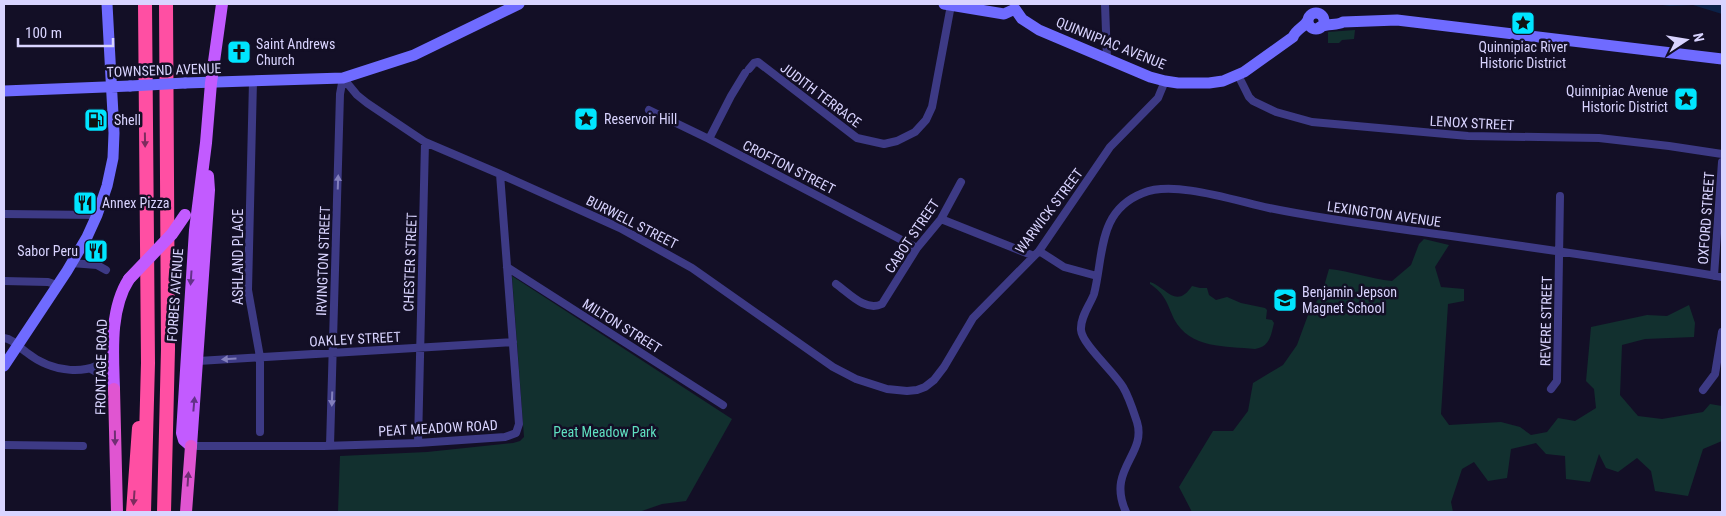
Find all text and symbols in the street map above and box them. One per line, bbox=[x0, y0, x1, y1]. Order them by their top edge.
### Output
place icon: Quinnipiac River Historic District bbox=[1510, 10, 1536, 36]
street label: QUINNIPIAC AVENUE bbox=[1054, 14, 1168, 72]
scale bar bbox=[18, 15, 112, 47]
north arrow bbox=[1661, 15, 1711, 65]
text: 100 m bbox=[25, 24, 62, 42]
text: N bbox=[1690, 31, 1707, 43]
place label: Saint Andrews Church bbox=[256, 36, 335, 68]
church icon: Saint Andrews Church bbox=[226, 39, 252, 65]
place label: Quinnipiac River Historic District bbox=[1478, 39, 1568, 71]
street label: JUDITH TERRACE bbox=[778, 59, 865, 131]
street label: TOWNSEND AVENUE bbox=[106, 60, 222, 80]
place label: Quinnipiac Avenue Historic District bbox=[1566, 83, 1668, 115]
place icon: Quinnipiac Avenue Historic District bbox=[1673, 86, 1699, 112]
place icon: Reservoir Hill bbox=[573, 106, 599, 132]
fuel station icon: Shell bbox=[83, 107, 109, 133]
place label: Reservoir Hill bbox=[604, 111, 677, 127]
place label: Shell bbox=[114, 112, 141, 128]
street label: LENOX STREET bbox=[1429, 113, 1515, 133]
one-way arrow bbox=[141, 132, 149, 148]
street label: CROFTON STREET bbox=[740, 137, 838, 197]
street label: WARWICK STREET bbox=[1012, 165, 1086, 257]
street label: OXFORD STREET bbox=[1695, 171, 1717, 265]
one-way arrow bbox=[334, 174, 342, 190]
restaurant icon: Annex Pizza bbox=[72, 190, 98, 216]
street label: BURWELL STREET bbox=[584, 192, 680, 252]
place label: Annex Pizza bbox=[102, 195, 170, 211]
street label: CABOT STREET bbox=[881, 196, 943, 276]
street label: LEXINGTON AVENUE bbox=[1326, 198, 1442, 230]
street label: IRVINGTON STREET bbox=[313, 206, 333, 316]
street label: ASHLAND PLACE bbox=[230, 209, 246, 305]
street label: CHESTER STREET bbox=[400, 212, 420, 312]
restaurant icon: Sabor Peru bbox=[83, 238, 109, 264]
place label: Sabor Peru bbox=[17, 243, 78, 259]
street label: FORBES AVENUE bbox=[164, 248, 186, 342]
one-way arrow bbox=[187, 270, 195, 286]
street label: REVERE STREET bbox=[1537, 276, 1555, 366]
place label: Benjamin Jepson Magnet School bbox=[1302, 284, 1397, 316]
school or university icon: Benjamin Jepson Magnet School bbox=[1272, 287, 1298, 313]
street label: MILTON STREET bbox=[580, 295, 664, 357]
street label: FRONTAGE ROAD bbox=[92, 319, 110, 415]
street label: OAKLEY STREET bbox=[309, 329, 401, 349]
one-way arrow bbox=[220, 356, 236, 364]
one-way arrow bbox=[327, 392, 335, 408]
one-way arrow bbox=[190, 395, 198, 411]
street label: PEAT MEADOW ROAD bbox=[378, 417, 498, 439]
park label: Peat Meadow Park bbox=[553, 424, 657, 440]
one-way arrow bbox=[111, 430, 119, 446]
one-way arrow bbox=[185, 471, 193, 487]
one-way arrow bbox=[130, 490, 138, 506]

